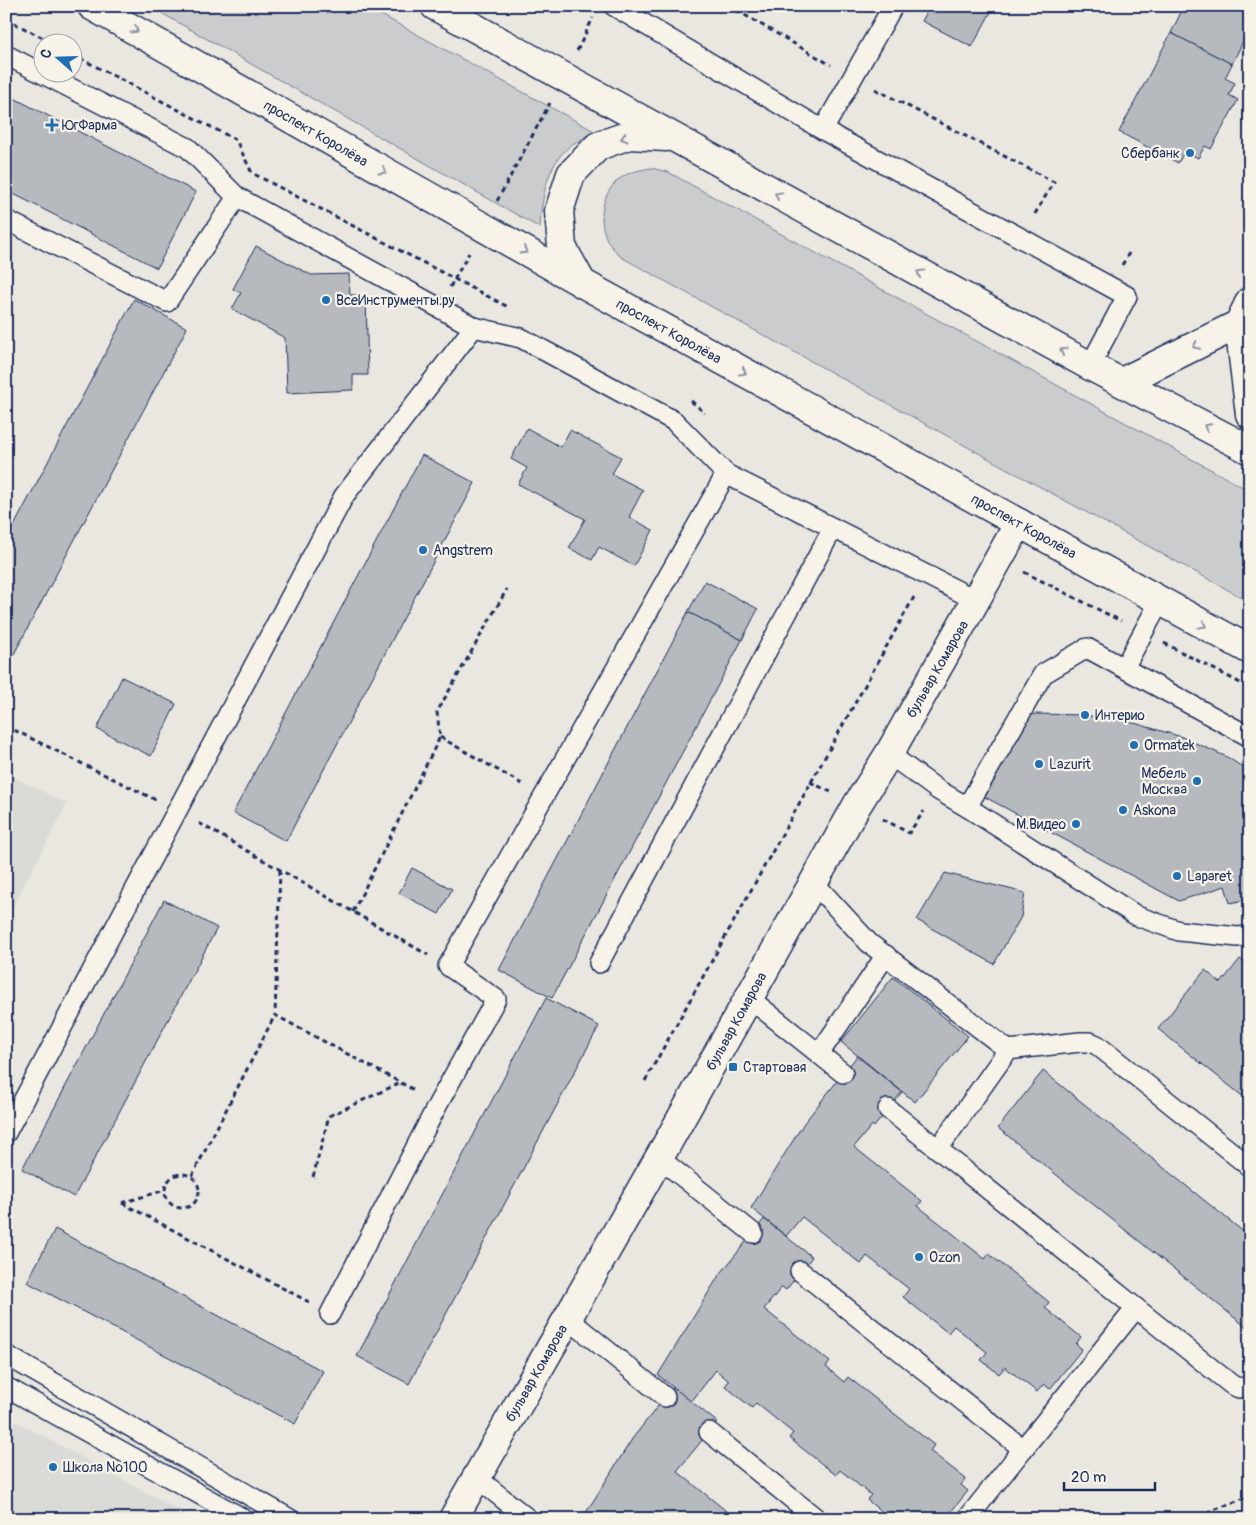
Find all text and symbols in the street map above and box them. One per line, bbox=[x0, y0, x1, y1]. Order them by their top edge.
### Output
one-way arrow bbox=[129, 24, 138, 34]
north arrow bbox=[32, 32, 82, 82]
text: С bbox=[37, 46, 56, 61]
street label: проспект Королёва bbox=[261, 97, 371, 170]
place label: ЮгФарма bbox=[62, 117, 117, 134]
marker: ЮгФарма bbox=[46, 119, 58, 131]
one-way arrow bbox=[620, 132, 629, 142]
place label: Сбербанк bbox=[1121, 145, 1180, 162]
marker: Сбербанк bbox=[1184, 147, 1196, 159]
one-way arrow bbox=[377, 164, 386, 174]
one-way arrow bbox=[774, 191, 783, 201]
one-way arrow bbox=[519, 244, 528, 254]
one-way arrow bbox=[917, 269, 926, 279]
place label: ВсеИнструменты.ру bbox=[336, 292, 455, 309]
marker: ВсеИнструменты.ру bbox=[320, 294, 332, 306]
street label: проспект Королёва bbox=[613, 295, 724, 367]
one-way arrow bbox=[1192, 340, 1201, 350]
one-way arrow bbox=[1059, 347, 1068, 357]
one-way arrow bbox=[737, 366, 746, 376]
one-way arrow bbox=[1203, 423, 1212, 433]
street label: проспект Королёва bbox=[968, 490, 1079, 562]
place label: Angstrem bbox=[433, 542, 493, 559]
marker: Angstrem bbox=[417, 544, 429, 556]
street label: бульвар Комарова bbox=[903, 617, 972, 721]
one-way arrow bbox=[1197, 618, 1206, 628]
place label: Интерио bbox=[1095, 707, 1145, 724]
marker: Интерио bbox=[1079, 709, 1091, 721]
place label: Ormatek bbox=[1144, 737, 1195, 754]
marker: Ormatek bbox=[1128, 739, 1140, 751]
place label: Lazurit bbox=[1049, 756, 1091, 773]
marker: Lazurit bbox=[1033, 758, 1045, 770]
place label: Мебель Москва bbox=[1141, 765, 1187, 798]
marker: Мебель Москва bbox=[1191, 775, 1203, 787]
place label: Askona bbox=[1133, 802, 1176, 819]
marker: Askona bbox=[1117, 804, 1129, 816]
place label: М.Видео bbox=[1016, 816, 1066, 833]
marker: М.Видео bbox=[1070, 818, 1082, 830]
place label: Laparet bbox=[1187, 868, 1232, 885]
marker: Laparet bbox=[1171, 870, 1183, 882]
street label: бульвар Комарова bbox=[702, 969, 770, 1073]
place label: Стартовая bbox=[743, 1059, 806, 1076]
marker: Стартовая bbox=[727, 1061, 739, 1073]
place label: Ozon bbox=[929, 1249, 961, 1266]
marker: Ozon bbox=[913, 1251, 925, 1263]
street label: бульвар Комарова bbox=[502, 1321, 571, 1425]
place label: Школа №100 bbox=[63, 1459, 148, 1476]
scale bar bbox=[1064, 1460, 1155, 1492]
marker: Школа №100 bbox=[47, 1461, 59, 1473]
text: 20 m bbox=[1071, 1468, 1106, 1487]

